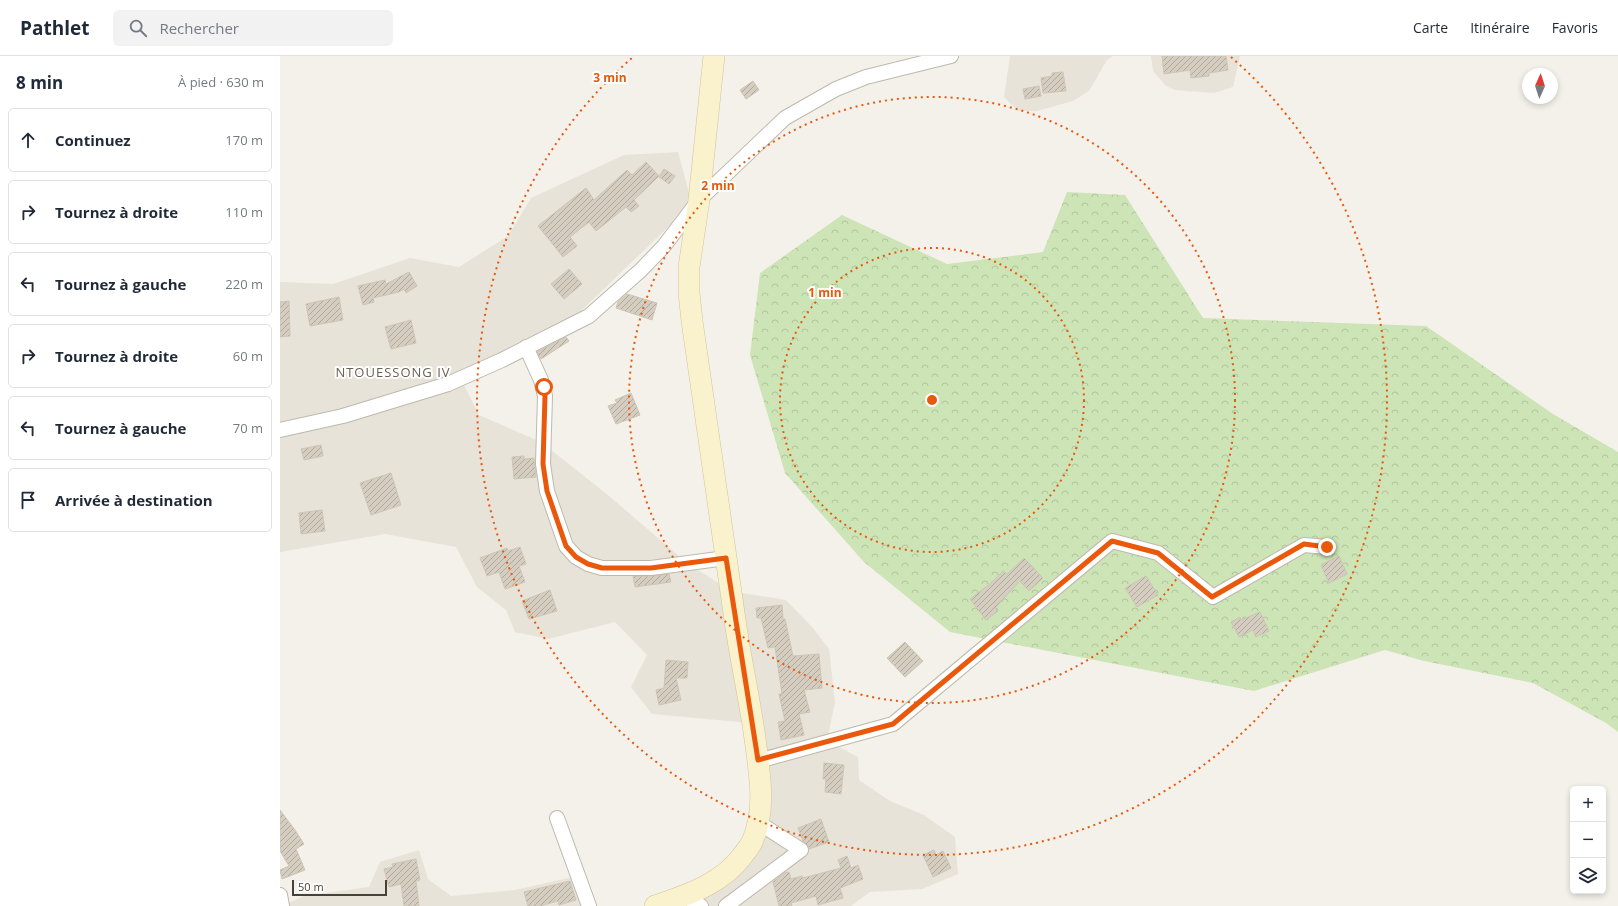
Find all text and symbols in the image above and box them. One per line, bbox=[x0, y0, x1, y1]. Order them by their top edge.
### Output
search box bbox=[113, 10, 393, 46]
text: Pathlet bbox=[20, 15, 89, 41]
icon: search bbox=[127, 17, 149, 39]
text: Rechercher bbox=[159, 18, 239, 38]
text: Carte bbox=[1413, 18, 1448, 37]
text: Itinéraire bbox=[1470, 18, 1530, 37]
text: Favoris bbox=[1552, 18, 1598, 37]
north arrow bbox=[1522, 68, 1558, 104]
text: 3 min bbox=[593, 69, 627, 86]
text: 8 min bbox=[16, 71, 63, 94]
text: À pied · 630 m bbox=[178, 73, 264, 91]
icon: ahead bbox=[17, 129, 39, 151]
text: Continuez bbox=[55, 130, 131, 150]
text: 170 m bbox=[225, 131, 263, 149]
text: 2 min bbox=[701, 177, 735, 194]
icon: right bbox=[17, 201, 39, 223]
text: Tournez à droite bbox=[55, 202, 178, 222]
text: 110 m bbox=[225, 203, 263, 221]
icon: left bbox=[17, 273, 39, 295]
text: Tournez à gauche bbox=[55, 274, 186, 294]
text: 220 m bbox=[225, 275, 263, 293]
text: 1 min bbox=[808, 284, 842, 301]
icon: right bbox=[17, 345, 39, 367]
text: Tournez à droite bbox=[55, 346, 178, 366]
text: 60 m bbox=[233, 347, 263, 365]
district label: NTOUESSONG IV bbox=[335, 363, 451, 381]
route start bbox=[535, 378, 553, 396]
centre of rings bbox=[925, 393, 939, 407]
icon: left bbox=[17, 417, 39, 439]
text: Tournez à gauche bbox=[55, 418, 186, 438]
text: 70 m bbox=[233, 419, 263, 437]
icon: arrive bbox=[17, 489, 39, 511]
text: Arrivée à destination bbox=[55, 490, 213, 510]
route end bbox=[1318, 538, 1336, 556]
map controls bbox=[1570, 786, 1606, 894]
button: + bbox=[1570, 786, 1606, 822]
button: − bbox=[1570, 822, 1606, 858]
button: layers bbox=[1570, 858, 1606, 894]
scale bar bbox=[292, 878, 387, 897]
text: 50 m bbox=[298, 879, 324, 894]

